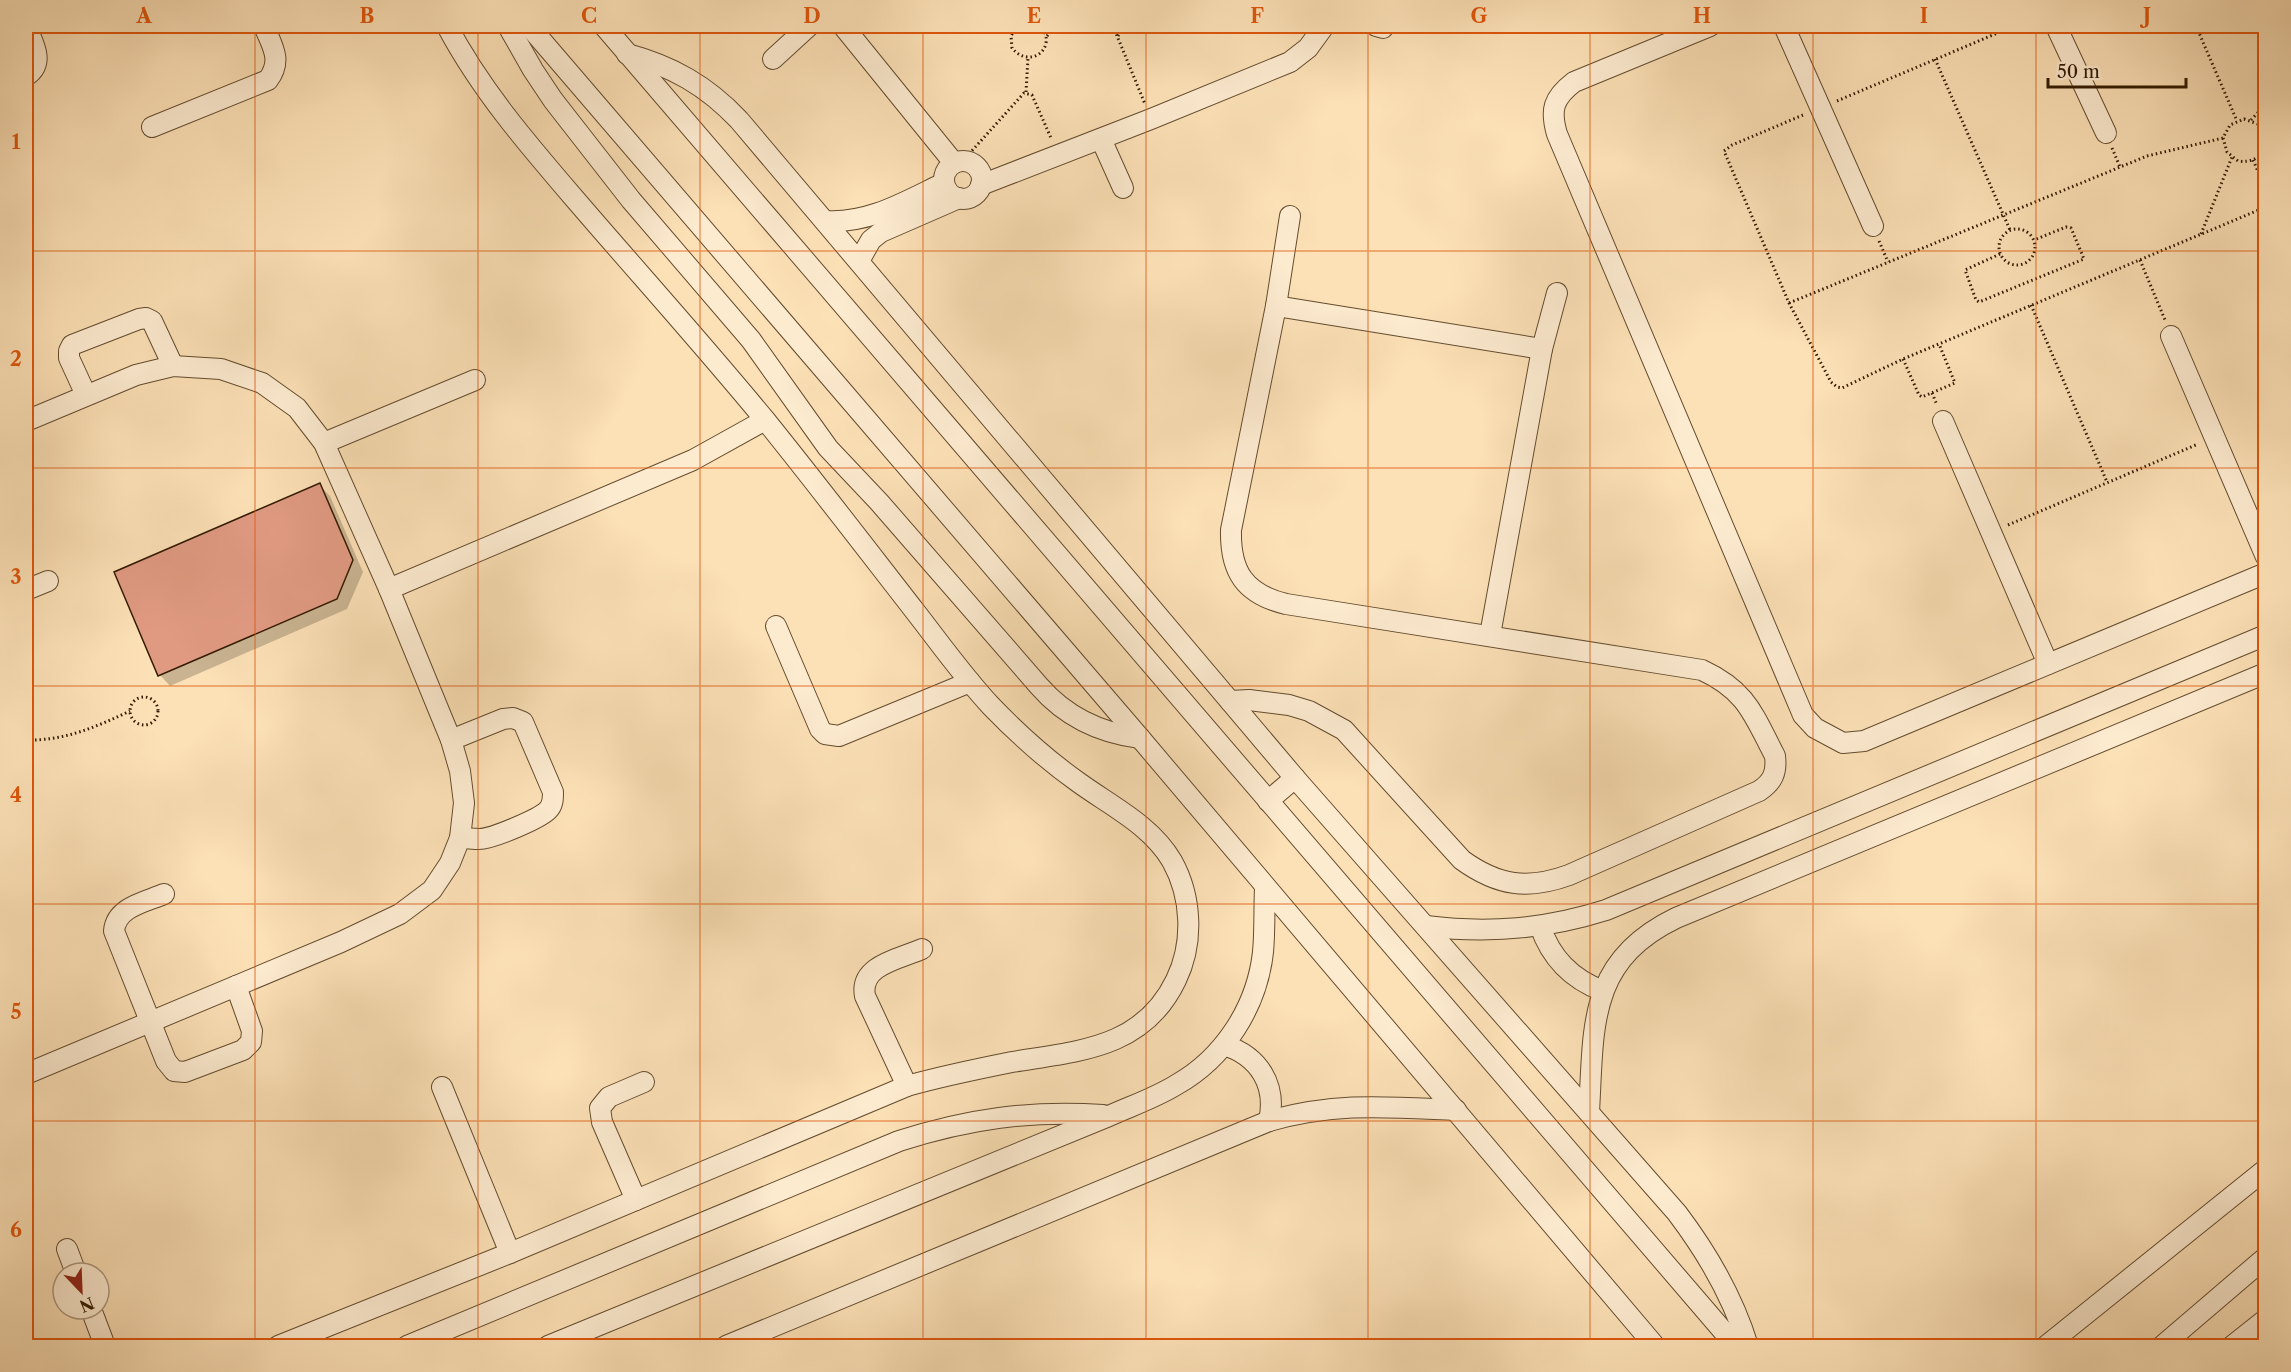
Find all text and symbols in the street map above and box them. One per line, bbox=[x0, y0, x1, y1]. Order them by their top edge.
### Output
text: A bbox=[135, 4, 152, 28]
text: B bbox=[360, 4, 375, 28]
text: C bbox=[581, 4, 597, 28]
text: D bbox=[803, 4, 821, 28]
text: E bbox=[1027, 4, 1041, 28]
text: F bbox=[1250, 4, 1264, 28]
text: G bbox=[1471, 4, 1488, 28]
text: H bbox=[1693, 4, 1711, 28]
text: I bbox=[1920, 4, 1928, 28]
text: J bbox=[2139, 4, 2151, 28]
scale bar bbox=[2048, 51, 2186, 89]
text: 50 m bbox=[2057, 61, 2100, 83]
text: 1 bbox=[12, 130, 21, 154]
text: 2 bbox=[10, 347, 22, 371]
text: 3 bbox=[10, 565, 22, 589]
text: 4 bbox=[10, 783, 22, 807]
text: 5 bbox=[10, 1000, 22, 1024]
text: 6 bbox=[10, 1218, 22, 1242]
north arrow bbox=[51, 1261, 111, 1321]
text: N bbox=[76, 1293, 97, 1317]

